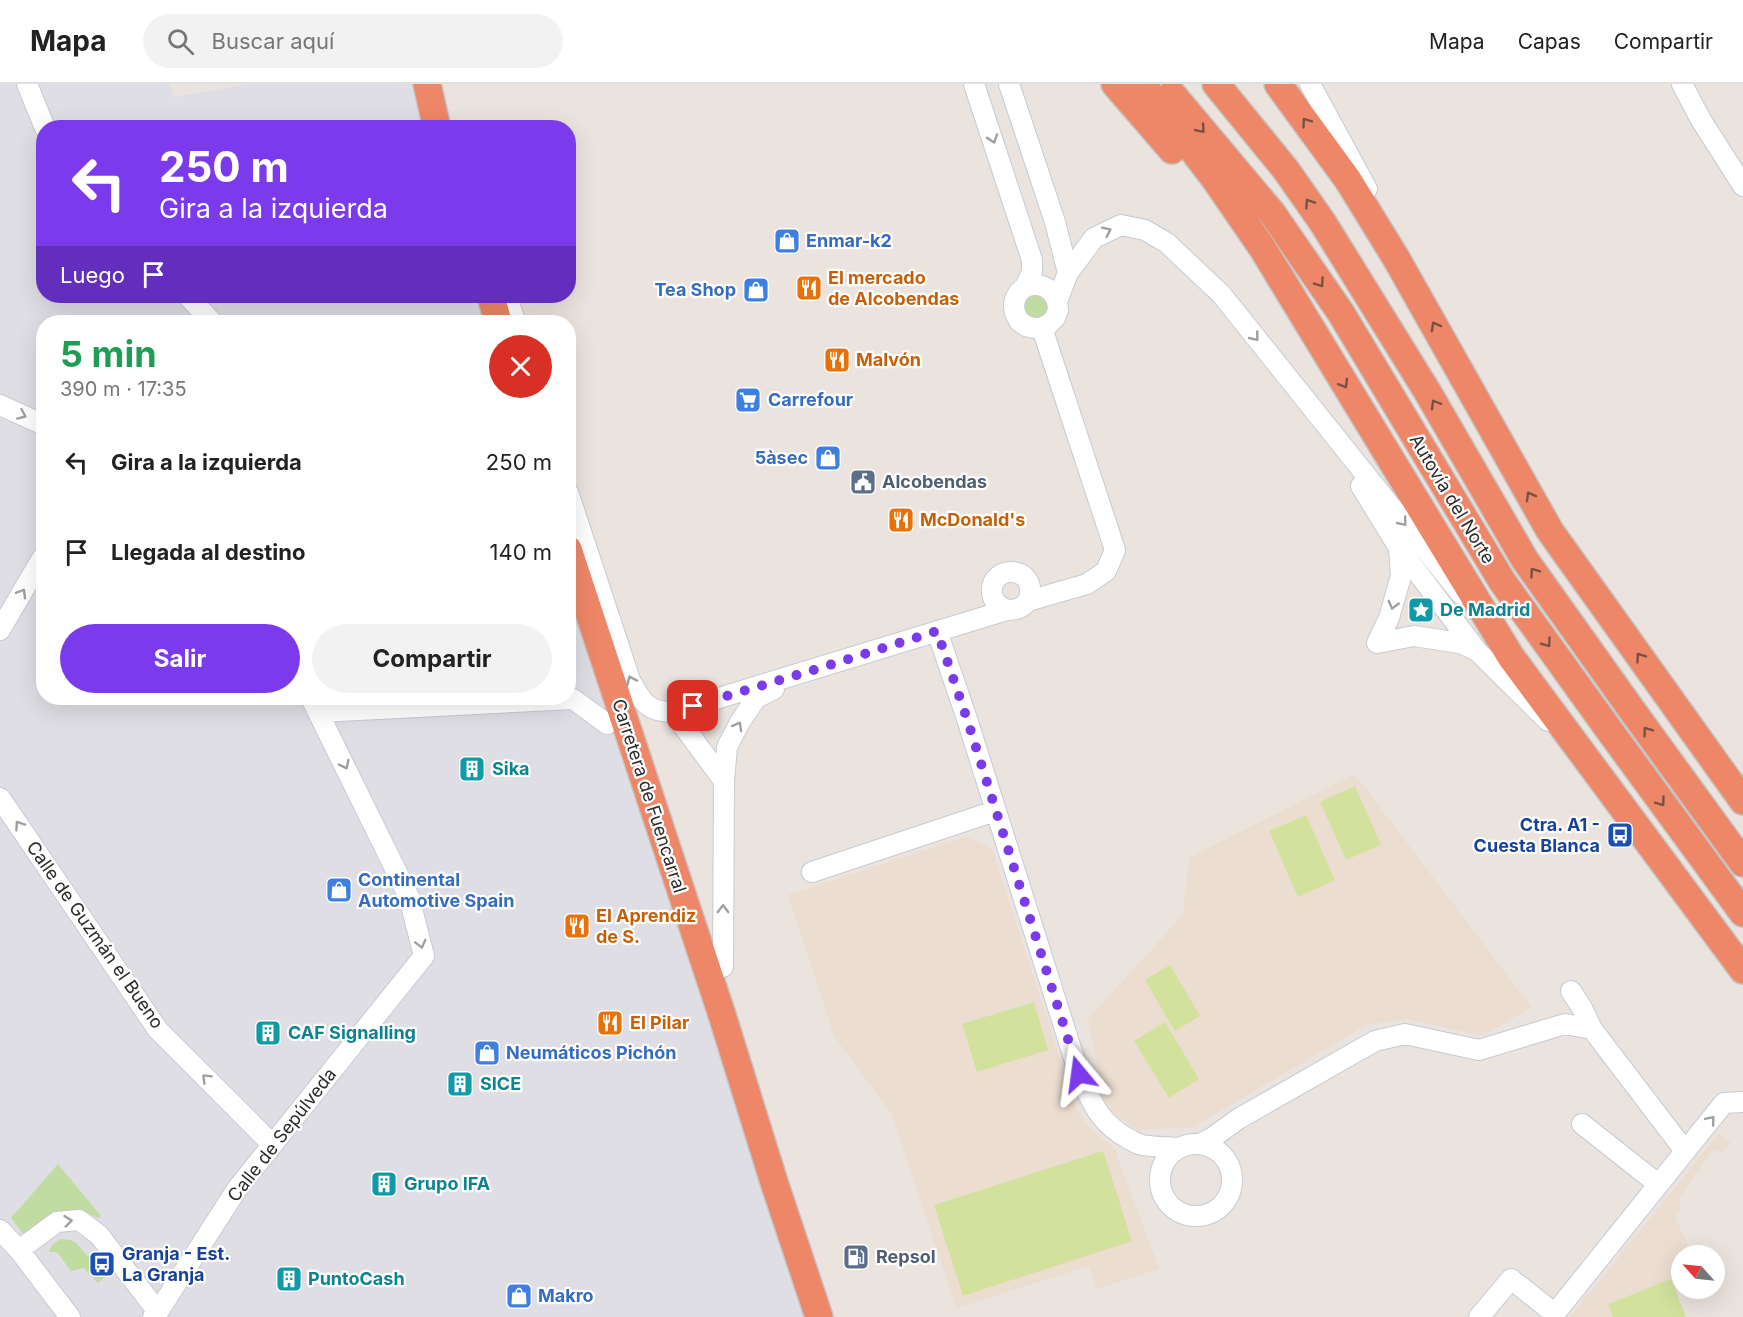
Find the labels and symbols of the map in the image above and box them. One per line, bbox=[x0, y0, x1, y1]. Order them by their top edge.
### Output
one-way arrow bbox=[1302, 117, 1313, 128]
one-way arrow bbox=[1194, 122, 1205, 133]
one-way arrow bbox=[986, 133, 998, 144]
one-way arrow bbox=[1305, 199, 1316, 210]
shop icon: Enmar-k2 bbox=[772, 226, 802, 256]
one-way arrow bbox=[1100, 227, 1111, 239]
place label: Enmar-k2 bbox=[806, 230, 892, 251]
place label: El mercado de Alcobendas bbox=[828, 267, 959, 309]
restaurant icon: El mercado de Alcobendas bbox=[794, 273, 824, 303]
shop icon: Tea Shop bbox=[741, 275, 771, 305]
one-way arrow bbox=[1313, 276, 1324, 287]
place label: Tea Shop bbox=[654, 279, 736, 300]
one-way arrow bbox=[1430, 322, 1442, 332]
one-way arrow bbox=[1248, 330, 1259, 341]
restaurant icon: Malvón bbox=[822, 345, 852, 375]
place label: Malvón bbox=[856, 349, 921, 370]
one-way arrow bbox=[1336, 378, 1348, 388]
supermarket icon: Carrefour bbox=[733, 385, 763, 415]
place label: Carrefour bbox=[768, 389, 853, 410]
one-way arrow bbox=[1431, 400, 1442, 410]
one-way arrow bbox=[15, 408, 26, 420]
street label: Autovía del Norte bbox=[1405, 430, 1499, 567]
shop icon: 5àsec bbox=[813, 443, 843, 473]
place label: 5àsec bbox=[755, 447, 808, 468]
public building icon: Alcobendas bbox=[848, 467, 878, 497]
place label: Alcobendas bbox=[882, 471, 987, 492]
one-way arrow bbox=[1526, 491, 1538, 502]
restaurant icon: McDonald's bbox=[886, 505, 916, 535]
place label: McDonald's bbox=[920, 509, 1025, 530]
one-way arrow bbox=[1396, 515, 1407, 526]
one-way arrow bbox=[1530, 568, 1541, 579]
one-way arrow bbox=[14, 588, 26, 599]
place icon: De Madrid bbox=[1406, 595, 1436, 625]
place label: De Madrid bbox=[1440, 599, 1530, 620]
one-way arrow bbox=[1387, 600, 1400, 610]
one-way arrow bbox=[1539, 637, 1550, 648]
one-way arrow bbox=[1636, 652, 1647, 663]
one-way arrow bbox=[626, 675, 638, 686]
pin bbox=[667, 680, 718, 731]
street label: Carretera de Fuencarral bbox=[608, 696, 691, 895]
one-way arrow bbox=[731, 721, 743, 732]
one-way arrow bbox=[1643, 727, 1654, 738]
building icon: Sika bbox=[457, 754, 487, 784]
place label: Sika bbox=[492, 758, 530, 779]
one-way arrow bbox=[338, 759, 349, 769]
one-way arrow bbox=[1653, 795, 1664, 806]
place label: Ctra. A1 - Cuesta Blanca bbox=[1474, 814, 1600, 856]
bus stop icon: Ctra. A1 - Cuesta Blanca bbox=[1605, 820, 1635, 850]
one-way arrow bbox=[15, 821, 26, 832]
street label: Calle de Guzmán el Bueno bbox=[23, 837, 168, 1032]
place label: Continental Automotive Spain bbox=[358, 869, 514, 911]
shop icon: Continental Automotive Spain bbox=[324, 875, 354, 905]
one-way arrow bbox=[717, 904, 729, 913]
place label: El Aprendiz de S. bbox=[596, 905, 696, 947]
restaurant icon: El Aprendiz de S. bbox=[562, 911, 592, 941]
one-way arrow bbox=[414, 939, 427, 949]
restaurant icon: El Pilar bbox=[595, 1008, 625, 1038]
place label: El Pilar bbox=[630, 1012, 689, 1033]
building icon: CAF Signalling bbox=[253, 1018, 283, 1048]
place label: CAF Signalling bbox=[288, 1022, 416, 1043]
shop icon: Neumáticos Pichón bbox=[472, 1038, 502, 1068]
place label: Neumáticos Pichón bbox=[506, 1042, 677, 1063]
position arrow bbox=[1047, 1042, 1111, 1106]
street label: Calle de Sepúlveda bbox=[223, 1064, 340, 1206]
building icon: SICE bbox=[445, 1069, 475, 1099]
place label: SICE bbox=[480, 1073, 521, 1094]
one-way arrow bbox=[203, 1075, 214, 1086]
one-way arrow bbox=[1703, 1116, 1714, 1127]
building icon: Grupo IFA bbox=[369, 1169, 399, 1199]
place label: Grupo IFA bbox=[404, 1173, 490, 1194]
one-way arrow bbox=[64, 1215, 73, 1228]
fuel station icon: Repsol bbox=[841, 1242, 871, 1272]
place label: Granja - Est. La Granja bbox=[122, 1243, 230, 1285]
north arrow bbox=[1671, 1245, 1725, 1299]
place label: Repsol bbox=[876, 1246, 936, 1267]
bus stop icon: Granja - Est. La Granja bbox=[87, 1249, 117, 1279]
building icon: PuntoCash bbox=[274, 1264, 304, 1294]
place label: PuntoCash bbox=[308, 1268, 405, 1289]
shop icon: Makro bbox=[504, 1281, 534, 1311]
place label: Makro bbox=[538, 1285, 594, 1306]

